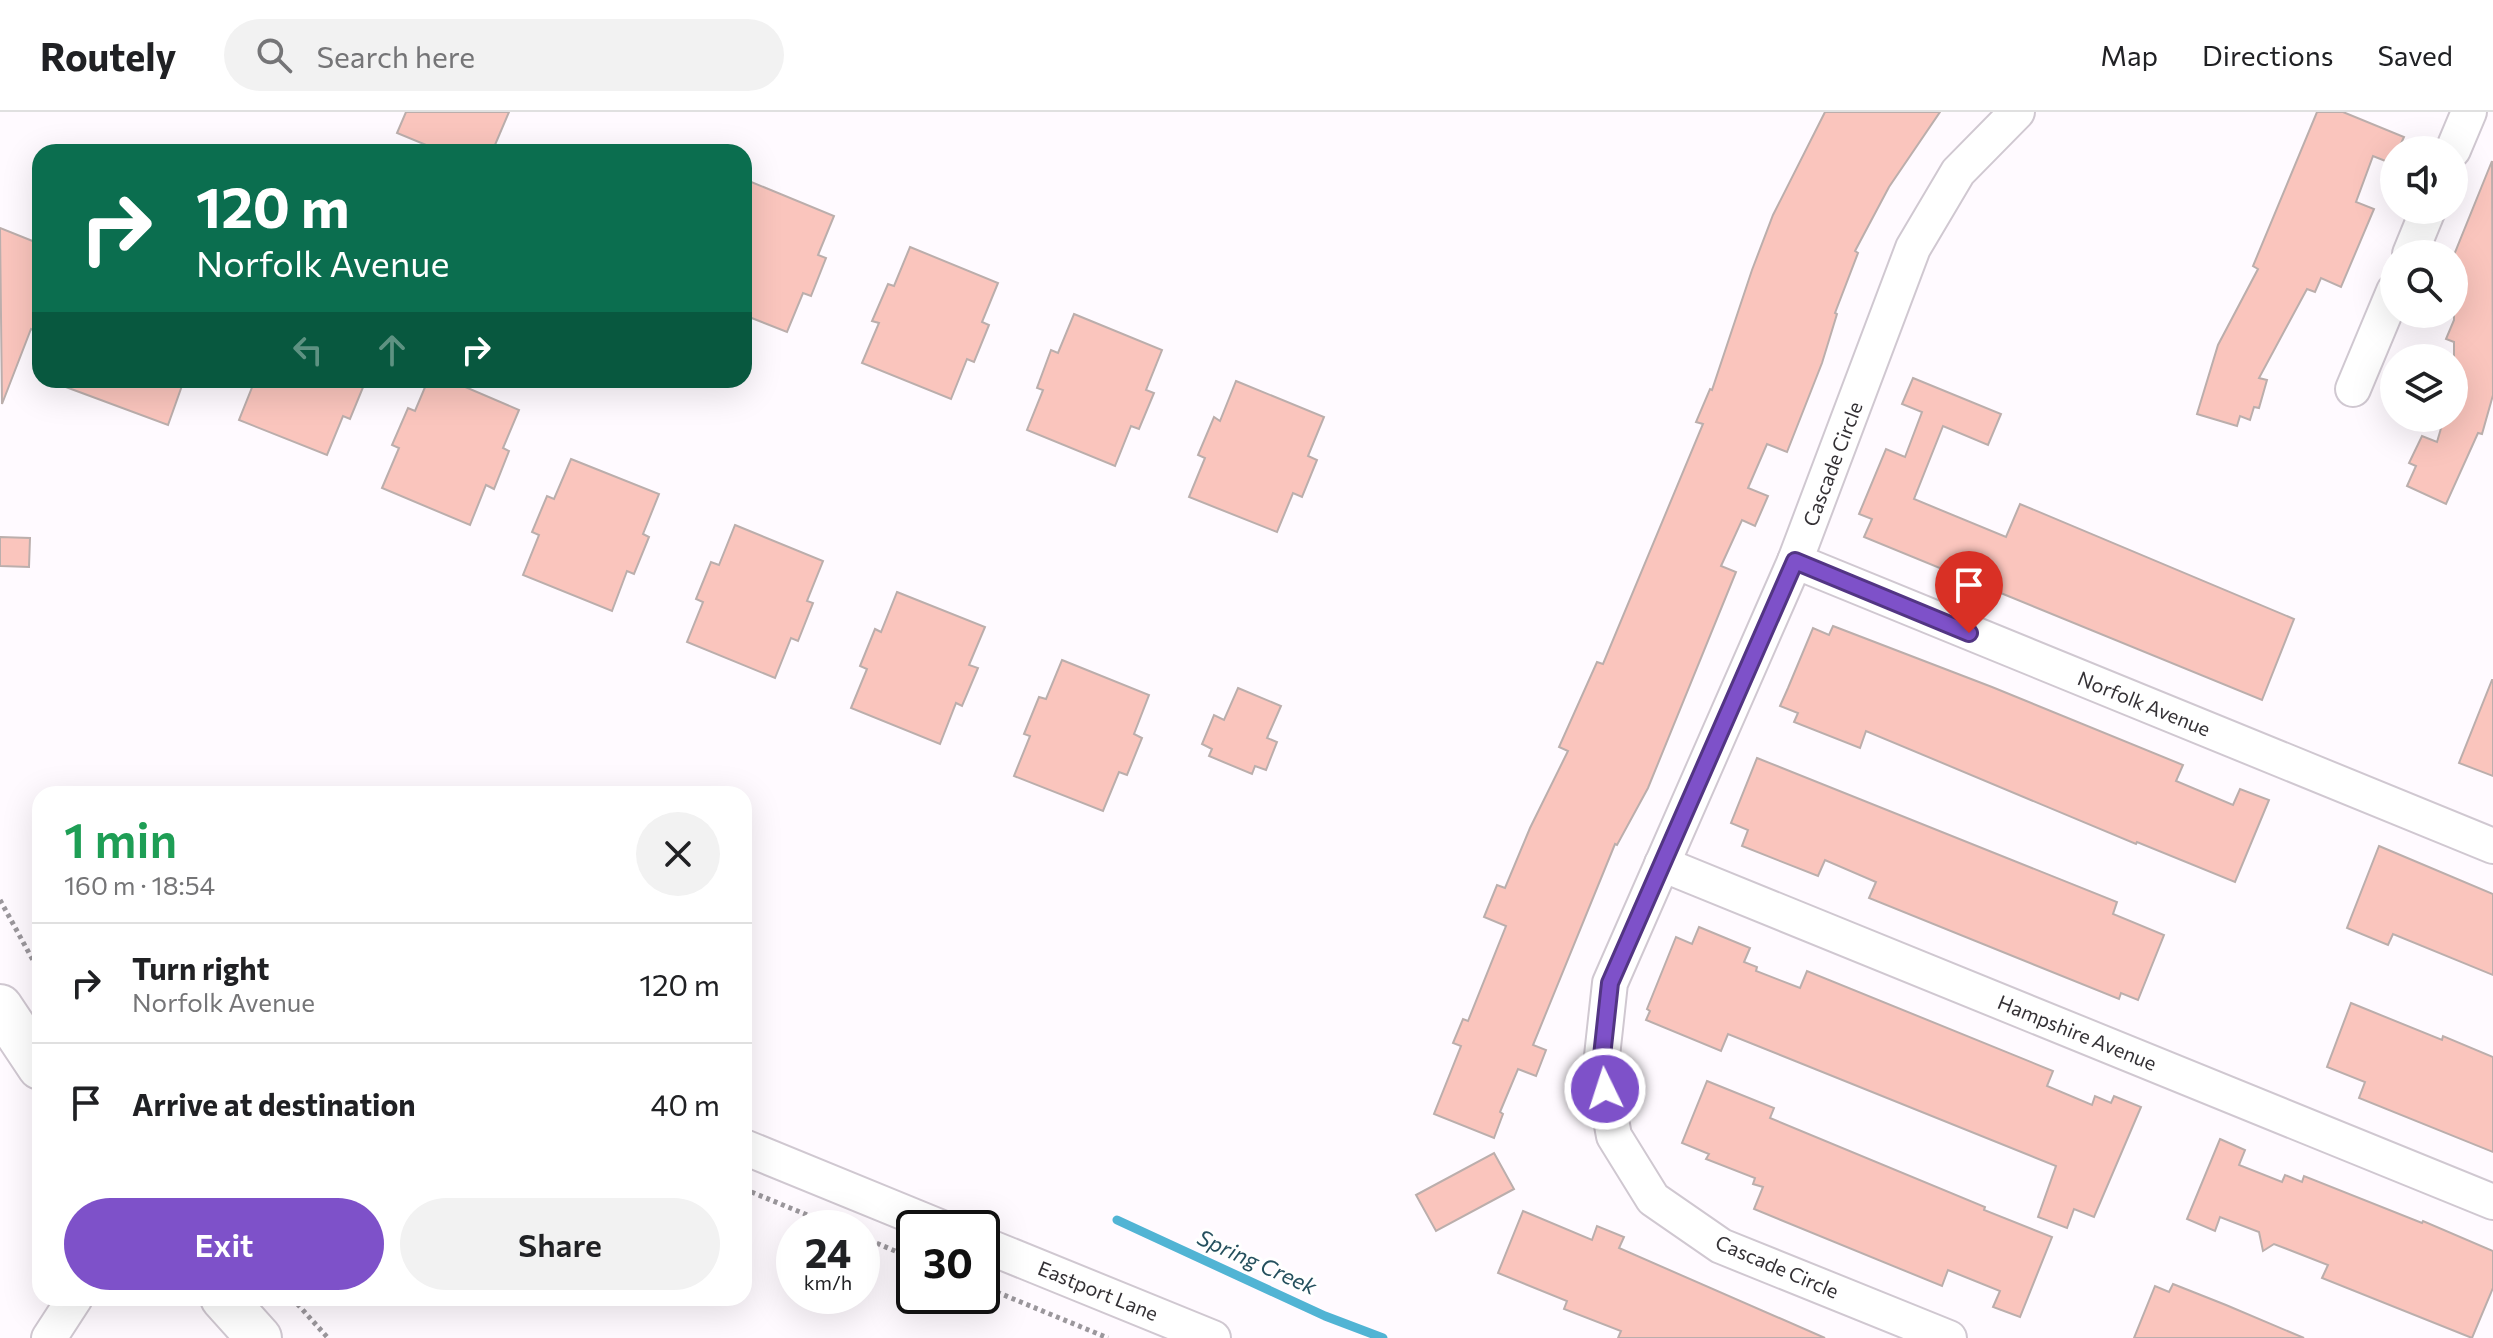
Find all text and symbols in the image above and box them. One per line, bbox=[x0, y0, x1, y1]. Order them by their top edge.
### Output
search box bbox=[224, 19, 784, 91]
text: Routely bbox=[40, 32, 176, 79]
icon: search bbox=[252, 33, 296, 77]
text: Search here bbox=[316, 37, 475, 74]
text: Map bbox=[2100, 38, 2158, 72]
text: Directions bbox=[2202, 38, 2333, 72]
text: Saved bbox=[2377, 38, 2453, 72]
map controls bbox=[2380, 136, 2468, 432]
button: sound bbox=[2380, 136, 2468, 224]
text: 120 m bbox=[196, 171, 350, 240]
icon: right bbox=[64, 176, 168, 280]
text: Norfolk Avenue bbox=[196, 240, 449, 284]
button: search bbox=[2380, 240, 2468, 328]
icon: left bbox=[286, 328, 330, 372]
icon: ahead bbox=[370, 328, 414, 372]
icon: right bbox=[454, 328, 498, 372]
button: layers bbox=[2380, 344, 2468, 432]
street label: Cascade Circle bbox=[1797, 398, 1867, 529]
pin bbox=[1935, 551, 2003, 633]
icon: arrive bbox=[1947, 563, 1991, 607]
street label: Norfolk Avenue bbox=[2075, 666, 2214, 741]
text: 1 min bbox=[64, 809, 177, 868]
button: close bbox=[636, 812, 720, 896]
text: 160 m · 18:54 bbox=[64, 869, 215, 900]
text: Turn right bbox=[132, 949, 269, 986]
icon: right bbox=[64, 961, 108, 1005]
text: 120 m bbox=[639, 965, 720, 1002]
text: Norfolk Avenue bbox=[132, 986, 315, 1017]
street label: Hampshire Avenue bbox=[1995, 989, 2160, 1075]
position arrow bbox=[1563, 1047, 1647, 1131]
icon: arrive bbox=[64, 1081, 108, 1125]
text: Arrive at destination bbox=[132, 1085, 416, 1122]
text: 40 m bbox=[651, 1085, 720, 1122]
button: Exit bbox=[64, 1198, 384, 1290]
button: Share bbox=[400, 1198, 720, 1290]
speed limit sign: 30 bbox=[896, 1210, 1000, 1314]
water label: Spring Creek bbox=[1193, 1223, 1322, 1300]
text: 24 bbox=[805, 1227, 851, 1276]
street label: Cascade Circle bbox=[1712, 1229, 1843, 1303]
street label: Eastport Lane bbox=[1035, 1255, 1162, 1325]
text: km/h bbox=[804, 1270, 852, 1294]

